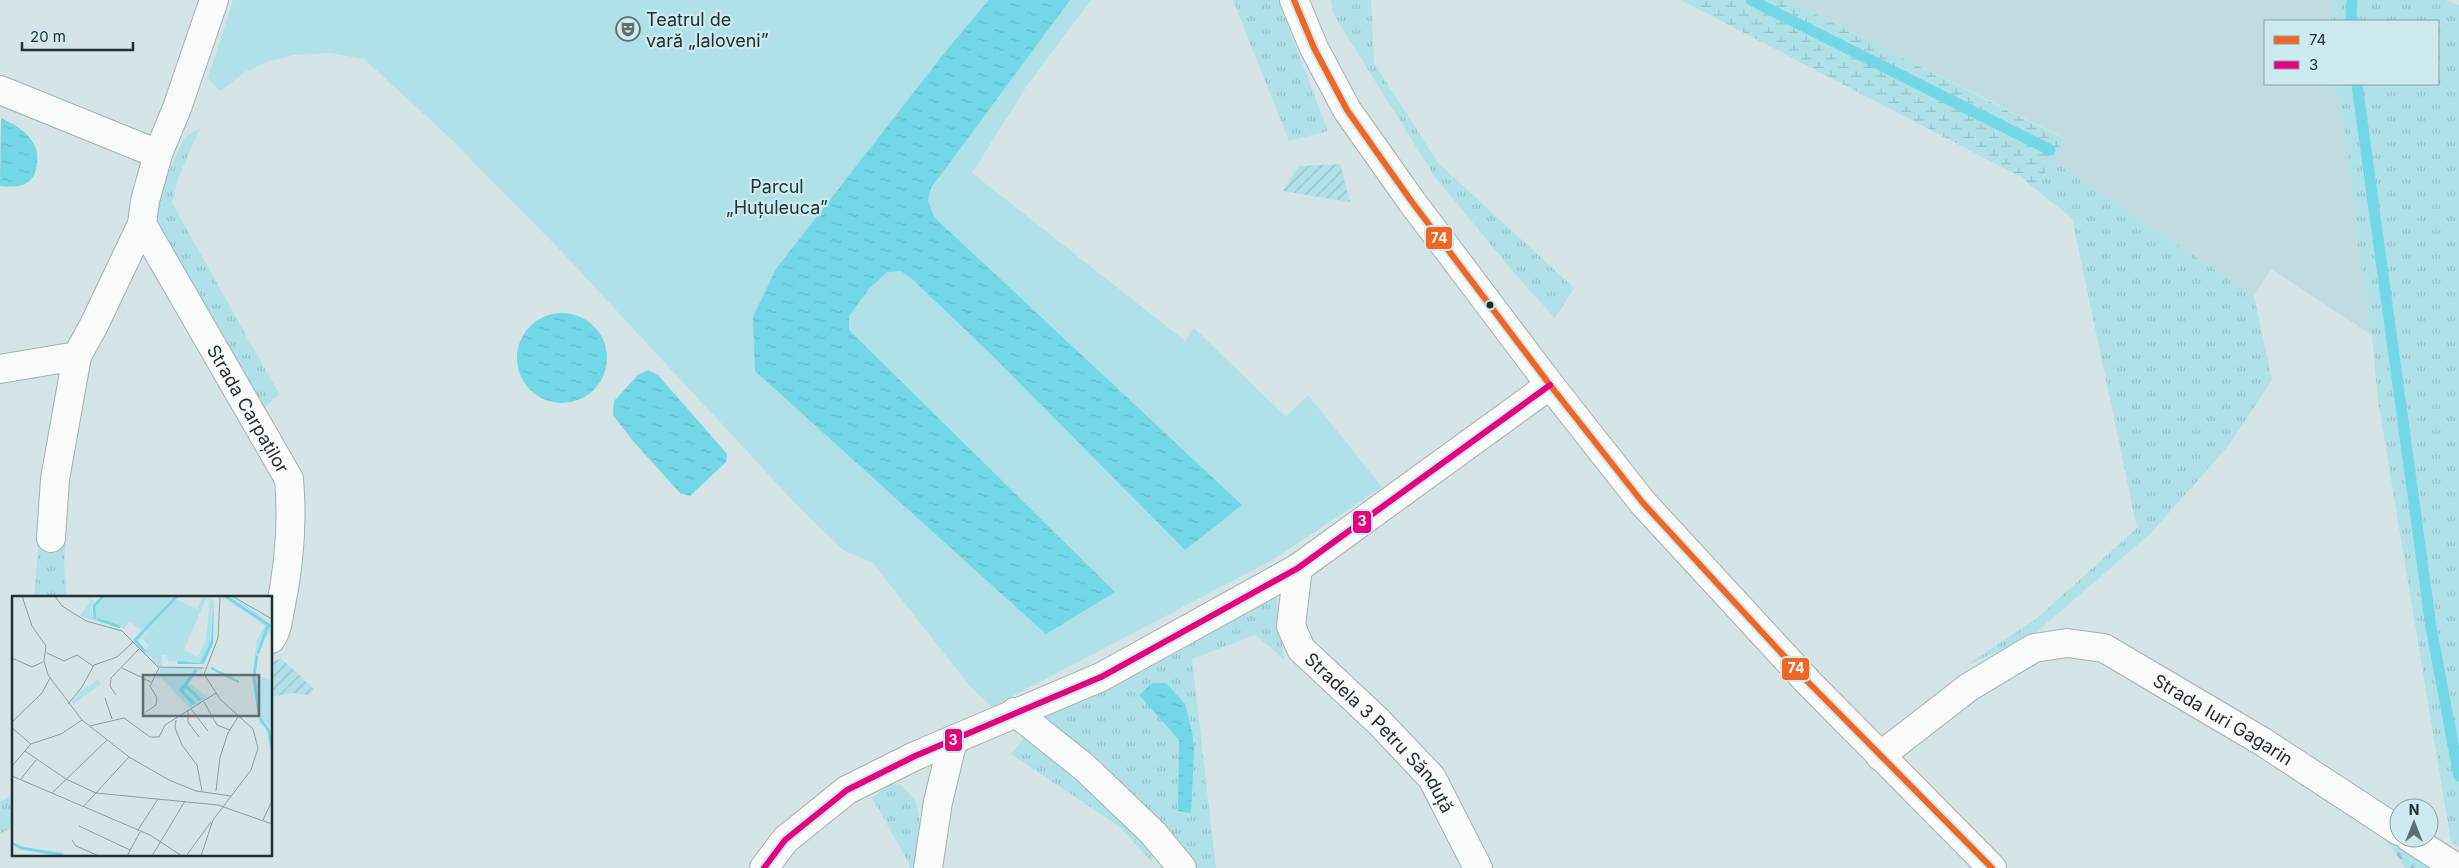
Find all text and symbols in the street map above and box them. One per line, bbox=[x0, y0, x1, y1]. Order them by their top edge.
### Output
place label: Teatrul de vară „Ialoveni” bbox=[646, 9, 769, 51]
theatre icon: Teatrul de vară „Ialoveni” bbox=[615, 16, 641, 42]
scale bar bbox=[22, 20, 134, 52]
legend bbox=[2264, 20, 2439, 85]
text: 20 m bbox=[30, 27, 66, 46]
text: 74 bbox=[2309, 30, 2326, 49]
text: 3 bbox=[2309, 55, 2318, 74]
park label: Parcul „Huțuleuca” bbox=[726, 176, 828, 219]
line badge: 74 bbox=[1425, 226, 1453, 250]
text: 74 bbox=[1431, 229, 1447, 246]
unlabelled marker bbox=[1485, 300, 1495, 310]
street label: Strada Carpaților bbox=[203, 341, 294, 477]
line badge: 3 bbox=[1352, 510, 1372, 534]
text: 3 bbox=[1357, 512, 1367, 529]
inset map bbox=[12, 596, 272, 856]
street label: Stradela 3 Petru Sănduță bbox=[1301, 648, 1458, 816]
line badge: 74 bbox=[1781, 657, 1810, 681]
text: 74 bbox=[1788, 659, 1804, 676]
street label: Strada Iuri Gagarin bbox=[2150, 669, 2297, 769]
line badge: 3 bbox=[944, 728, 963, 752]
text: 3 bbox=[948, 731, 958, 748]
north arrow bbox=[2389, 798, 2439, 848]
text: N bbox=[2409, 801, 2419, 818]

